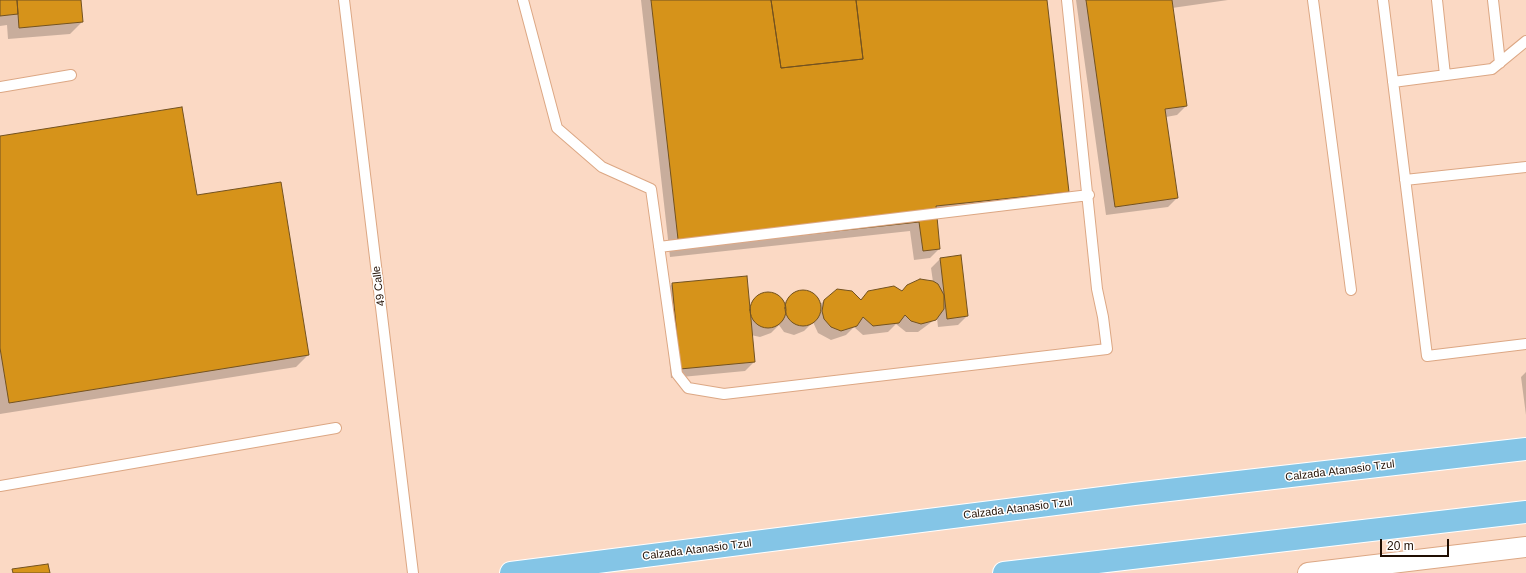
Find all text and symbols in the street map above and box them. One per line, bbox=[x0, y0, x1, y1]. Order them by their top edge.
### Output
street label: 49 Calle bbox=[370, 265, 388, 307]
street label: Calzada Atanasio Tzul bbox=[1285, 458, 1395, 484]
street label: Calzada Atanasio Tzul bbox=[963, 496, 1073, 522]
scale bar bbox=[1382, 531, 1451, 557]
street label: Calzada Atanasio Tzul bbox=[642, 537, 752, 563]
text: 20 m bbox=[1387, 539, 1414, 553]

